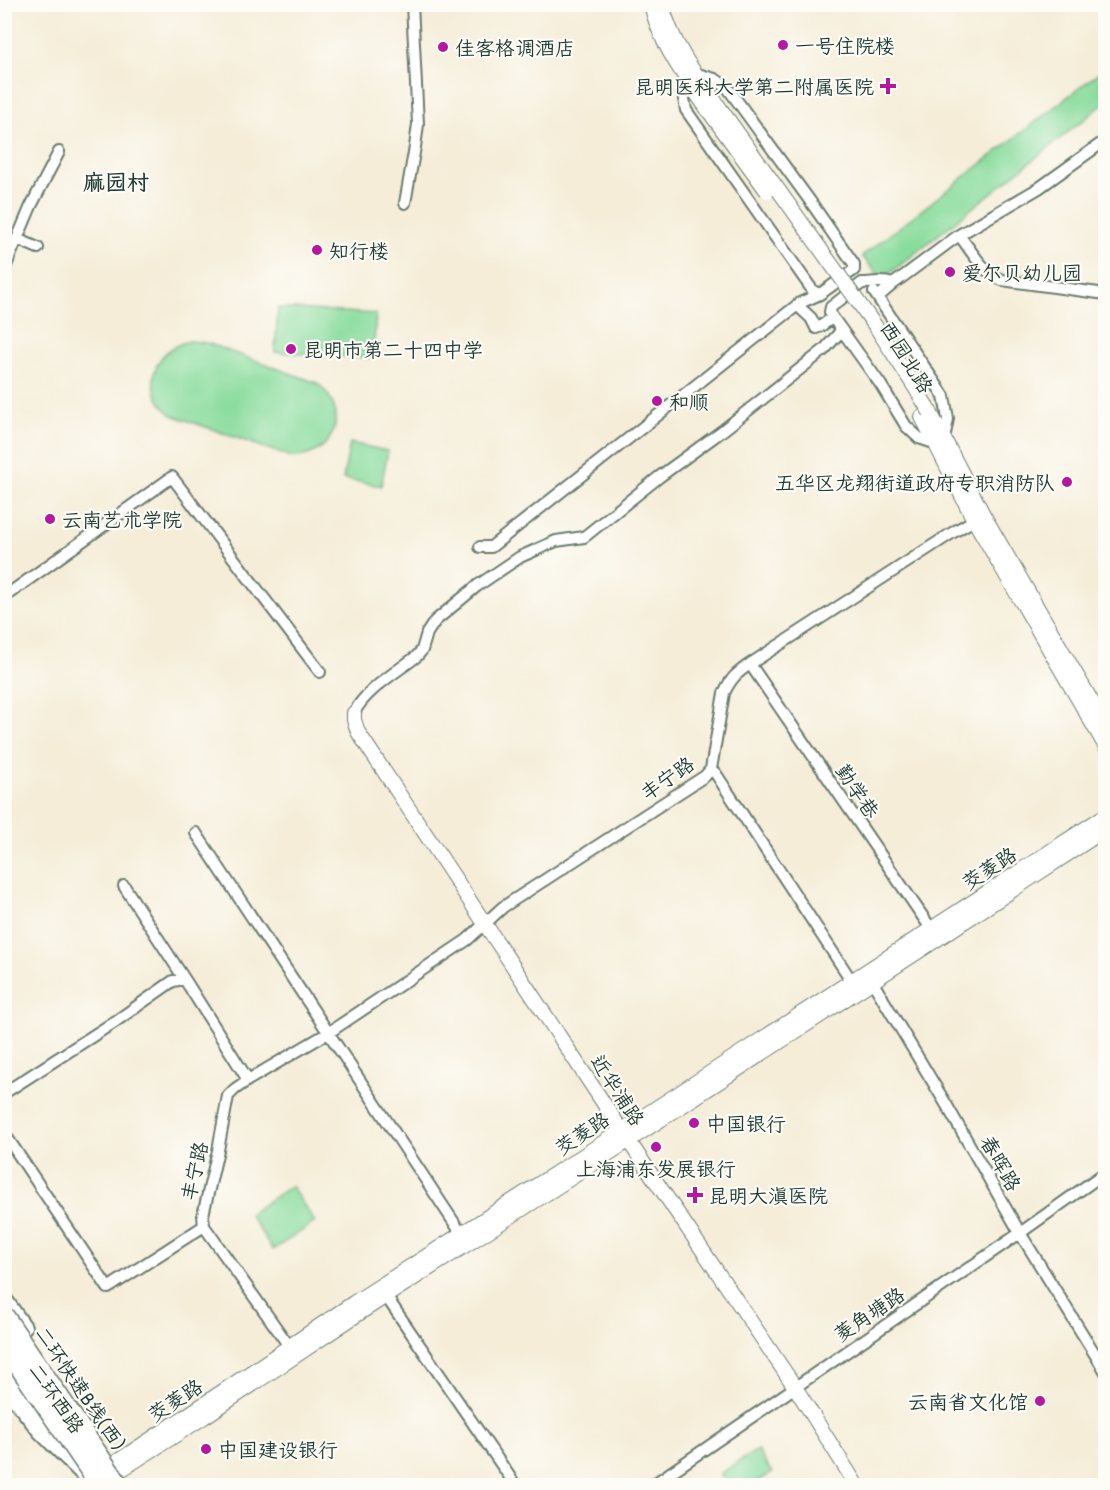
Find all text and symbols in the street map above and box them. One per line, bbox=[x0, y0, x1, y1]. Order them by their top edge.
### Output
place label: 一号住院楼 bbox=[795, 32, 895, 59]
place label: 佳客格调酒店 bbox=[455, 34, 575, 61]
marker: 一号住院楼 bbox=[776, 38, 790, 52]
marker: 佳客格调酒店 bbox=[436, 40, 450, 54]
place label: 昆明医科大学第二附属医院 bbox=[634, 73, 874, 100]
marker: 昆明医科大学第二附属医院 bbox=[879, 77, 897, 95]
district label: 麻园村 bbox=[83, 167, 149, 197]
place label: 知行楼 bbox=[329, 237, 389, 264]
marker: 知行楼 bbox=[310, 243, 324, 257]
place label: 爱尔贝幼儿园 bbox=[962, 259, 1082, 286]
marker: 爱尔贝幼儿园 bbox=[943, 265, 957, 279]
street label: 西园北路 bbox=[874, 316, 940, 399]
place label: 昆明市第二十四中学 bbox=[303, 336, 483, 363]
marker: 昆明市第二十四中学 bbox=[284, 342, 298, 356]
place label: 和顺 bbox=[669, 388, 709, 415]
marker: 和顺 bbox=[650, 394, 664, 408]
place label: 五华区龙翔街道政府专职消防队 bbox=[775, 469, 1055, 496]
marker: 五华区龙翔街道政府专职消防队 bbox=[1060, 475, 1074, 489]
place label: 云南艺术学院 bbox=[62, 506, 182, 533]
marker: 云南艺术学院 bbox=[43, 512, 57, 526]
street label: 丰宁路 bbox=[635, 749, 700, 806]
street label: 勤学巷 bbox=[830, 759, 887, 824]
street label: 茭菱路 bbox=[956, 840, 1022, 896]
street label: 近华浦路 bbox=[585, 1049, 652, 1132]
street label: 茭菱路 bbox=[550, 1104, 615, 1161]
place label: 中国银行 bbox=[706, 1110, 786, 1137]
marker: 中国银行 bbox=[687, 1116, 701, 1130]
street label: 春晖路 bbox=[974, 1130, 1028, 1197]
street label: 丰宁路 bbox=[174, 1138, 214, 1203]
marker: 上海浦东发展银行 bbox=[649, 1140, 663, 1154]
place label: 上海浦东发展银行 bbox=[576, 1155, 736, 1182]
place label: 昆明大滇医院 bbox=[708, 1182, 828, 1209]
marker: 昆明大滇医院 bbox=[686, 1186, 704, 1204]
street label: 菱角塘路 bbox=[828, 1280, 911, 1348]
street label: 二环快速B线(西) bbox=[30, 1321, 132, 1455]
street label: 二环西路 bbox=[23, 1357, 92, 1439]
street label: 茭菱路 bbox=[142, 1372, 208, 1428]
place label: 云南省文化馆 bbox=[908, 1388, 1028, 1415]
marker: 云南省文化馆 bbox=[1033, 1394, 1047, 1408]
place label: 中国建设银行 bbox=[218, 1436, 338, 1463]
marker: 中国建设银行 bbox=[199, 1442, 213, 1456]

